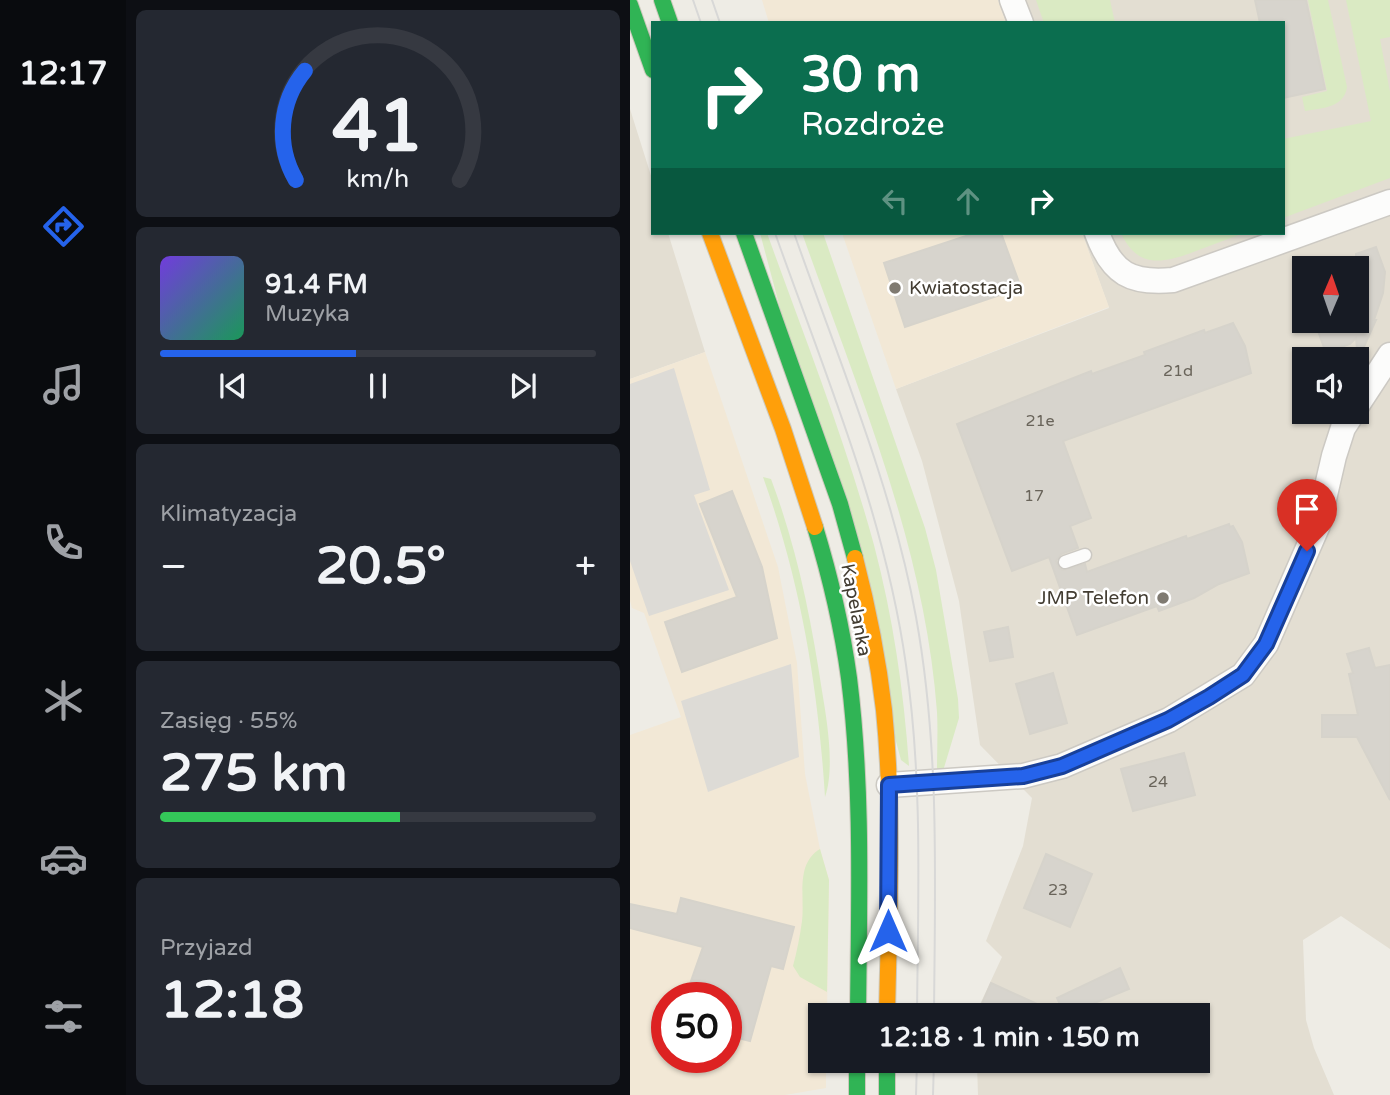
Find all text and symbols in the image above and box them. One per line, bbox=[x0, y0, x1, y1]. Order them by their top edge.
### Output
text: 30 m bbox=[801, 46, 920, 105]
icon: right bbox=[686, 49, 777, 140]
text: 12:17 bbox=[19, 55, 107, 93]
text: 41 bbox=[332, 83, 424, 171]
text: Rozdroże bbox=[801, 106, 945, 144]
text: km/h bbox=[347, 163, 409, 193]
icon: left bbox=[876, 182, 914, 220]
icon: ahead bbox=[949, 182, 987, 220]
icon: right bbox=[1022, 182, 1060, 220]
icon: directions bbox=[39, 202, 88, 251]
north arrow bbox=[1292, 256, 1368, 332]
map controls bbox=[1292, 256, 1369, 424]
text: 91.4 FM bbox=[265, 269, 368, 300]
place label: Kwiatostacja bbox=[909, 277, 1023, 299]
marker: Kwiatostacja bbox=[887, 280, 903, 296]
text: Muzyka bbox=[265, 300, 350, 328]
button: sound bbox=[1292, 347, 1369, 424]
icon: music bbox=[39, 360, 88, 409]
house number: 21d bbox=[1163, 361, 1193, 381]
icon: previous bbox=[214, 367, 252, 405]
icon: pause bbox=[359, 367, 397, 405]
icon: next bbox=[504, 367, 542, 405]
house number: 21e bbox=[1025, 411, 1055, 431]
pin bbox=[1277, 479, 1337, 551]
house number: 17 bbox=[1024, 486, 1044, 506]
icon: arrive bbox=[1288, 490, 1326, 528]
text: Klimatyzacja bbox=[160, 500, 297, 528]
icon: phone bbox=[39, 518, 88, 567]
text: 20.5° bbox=[316, 535, 446, 598]
text: − bbox=[160, 544, 187, 590]
text: + bbox=[575, 544, 596, 590]
street label: Kapelanka bbox=[836, 562, 876, 658]
place label: JMP Telefon bbox=[1038, 587, 1149, 609]
marker: JMP Telefon bbox=[1155, 590, 1171, 606]
icon: climate bbox=[39, 676, 88, 725]
text: Zasięg · 55% bbox=[160, 707, 297, 735]
text: 275 km bbox=[160, 742, 348, 805]
house number: 24 bbox=[1148, 772, 1168, 792]
icon: car bbox=[39, 834, 88, 883]
house number: 23 bbox=[1048, 880, 1068, 900]
position arrow bbox=[851, 894, 925, 968]
text: Przyjazd bbox=[160, 934, 253, 962]
text: 12:18 bbox=[160, 969, 304, 1032]
speed limit sign: 50 bbox=[651, 982, 742, 1073]
icon: filters bbox=[39, 992, 88, 1041]
text: 12:18 · 1 min · 150 m bbox=[878, 1022, 1140, 1053]

